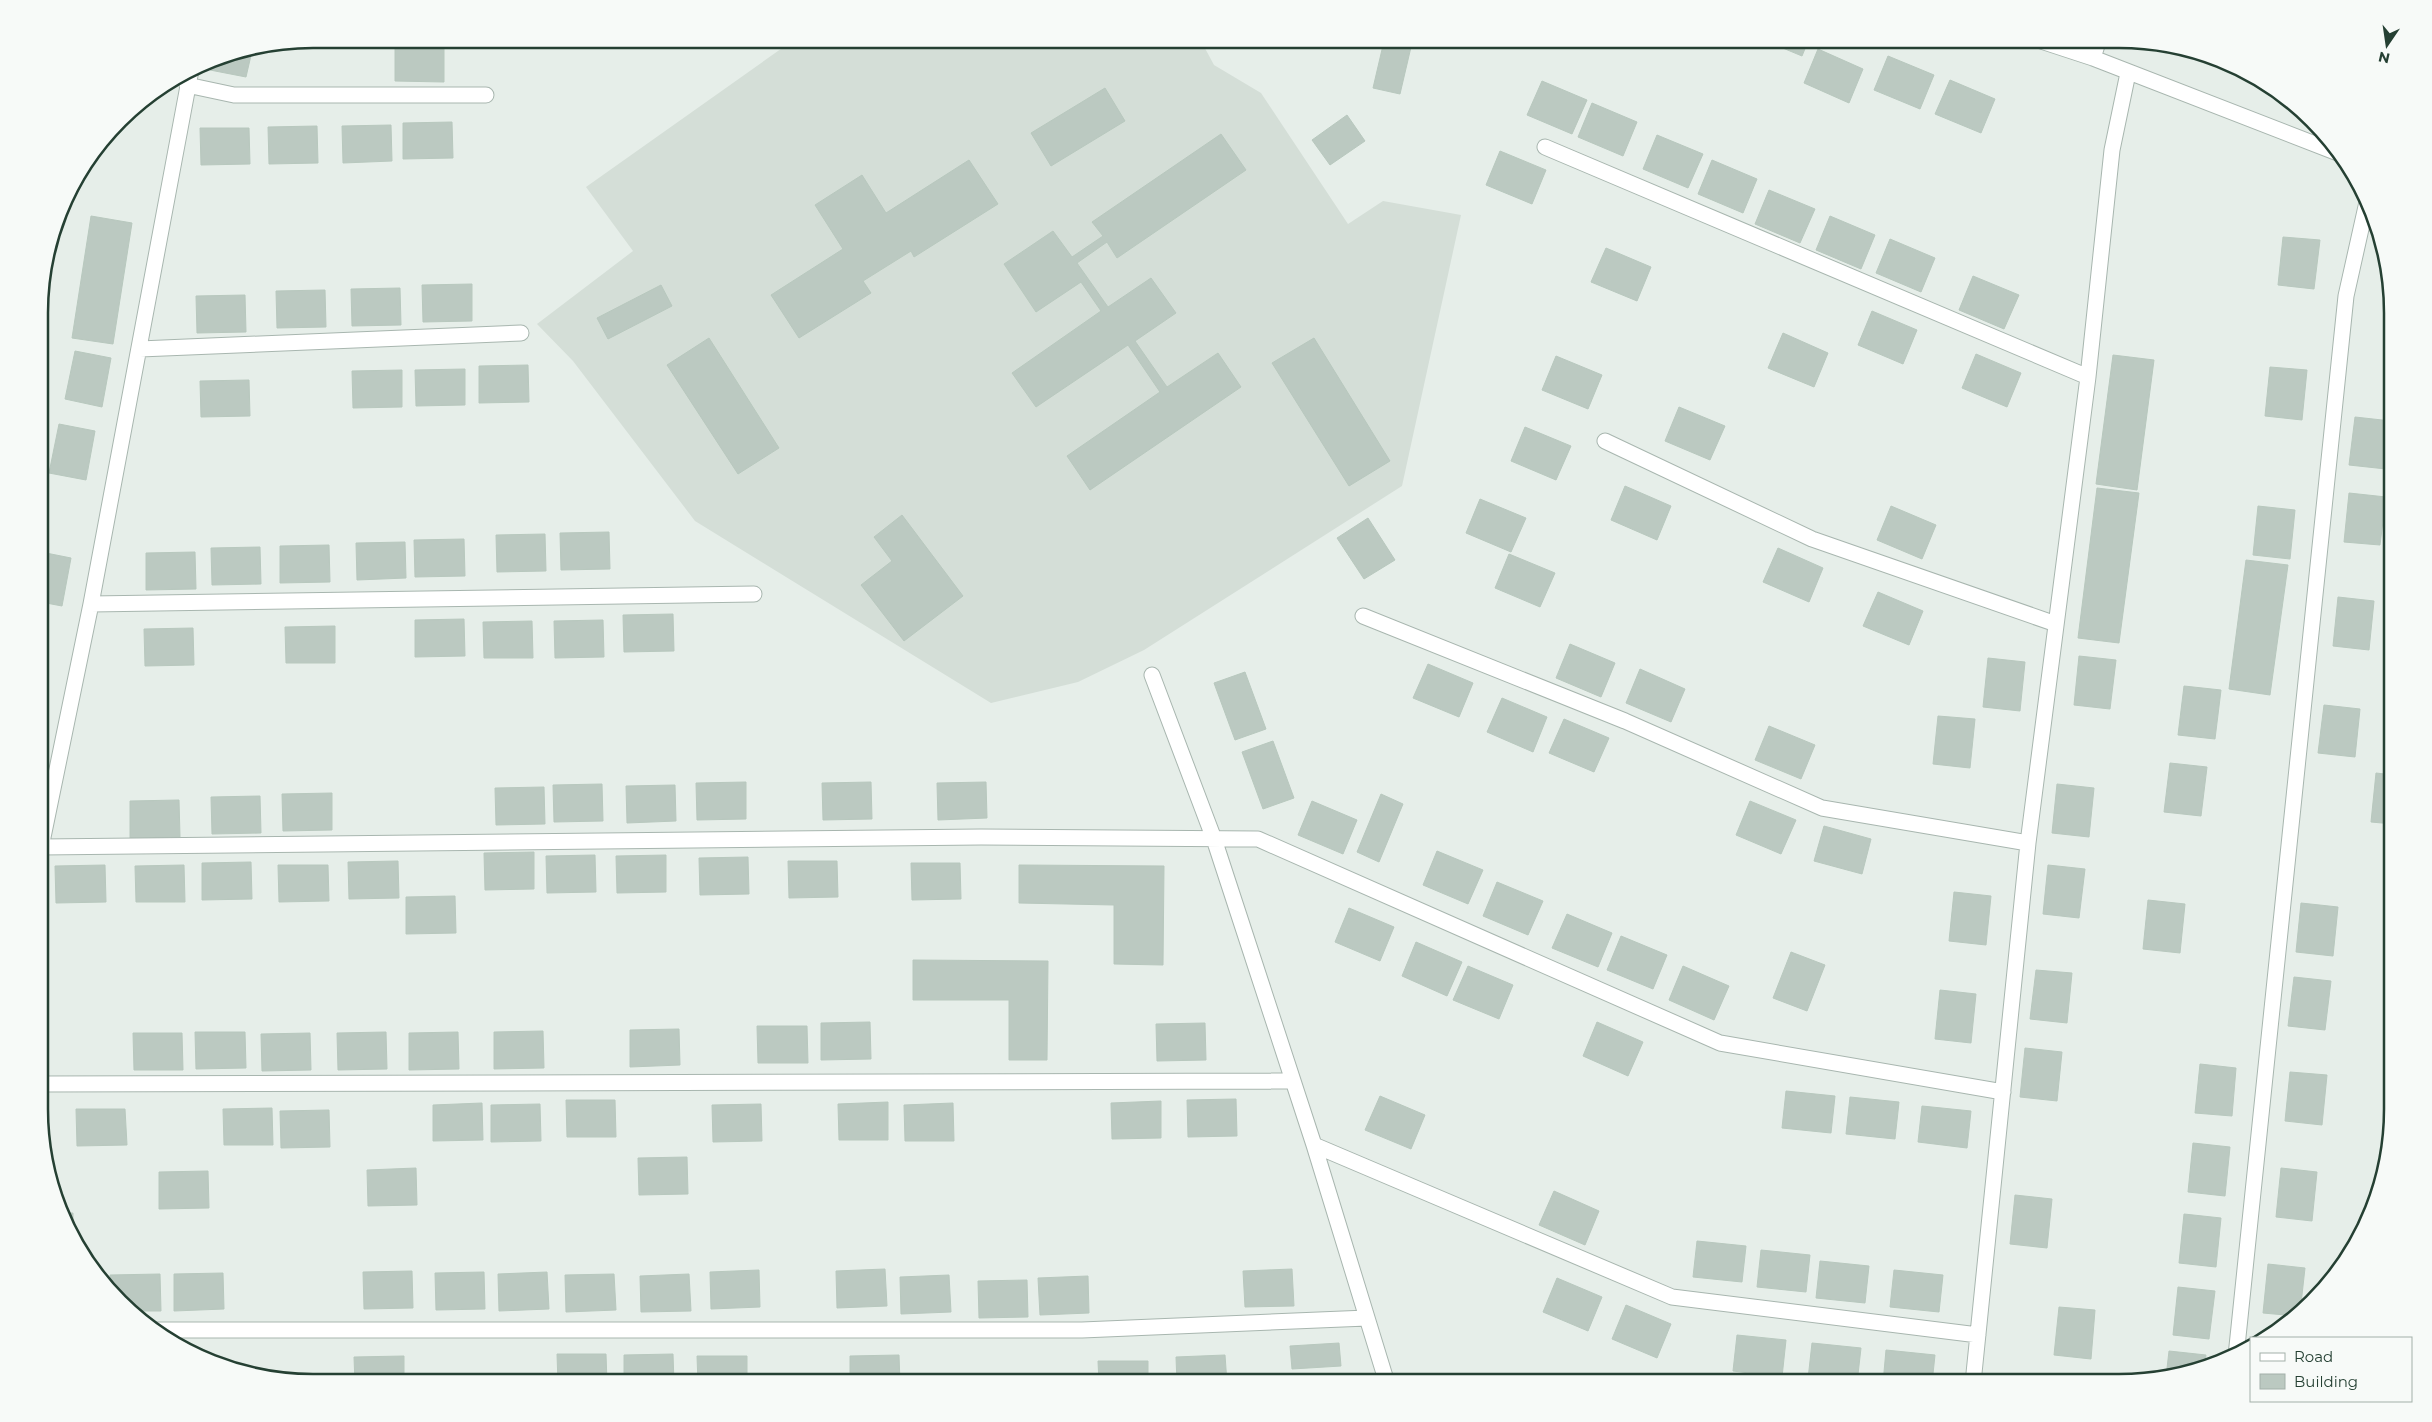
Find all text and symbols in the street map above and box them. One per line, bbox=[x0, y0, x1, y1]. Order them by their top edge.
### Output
north arrow bbox=[2362, 20, 2412, 70]
text: N bbox=[2377, 48, 2392, 68]
legend bbox=[2250, 1337, 2412, 1402]
text: Road bbox=[2294, 1347, 2333, 1366]
text: Building bbox=[2294, 1372, 2358, 1391]

